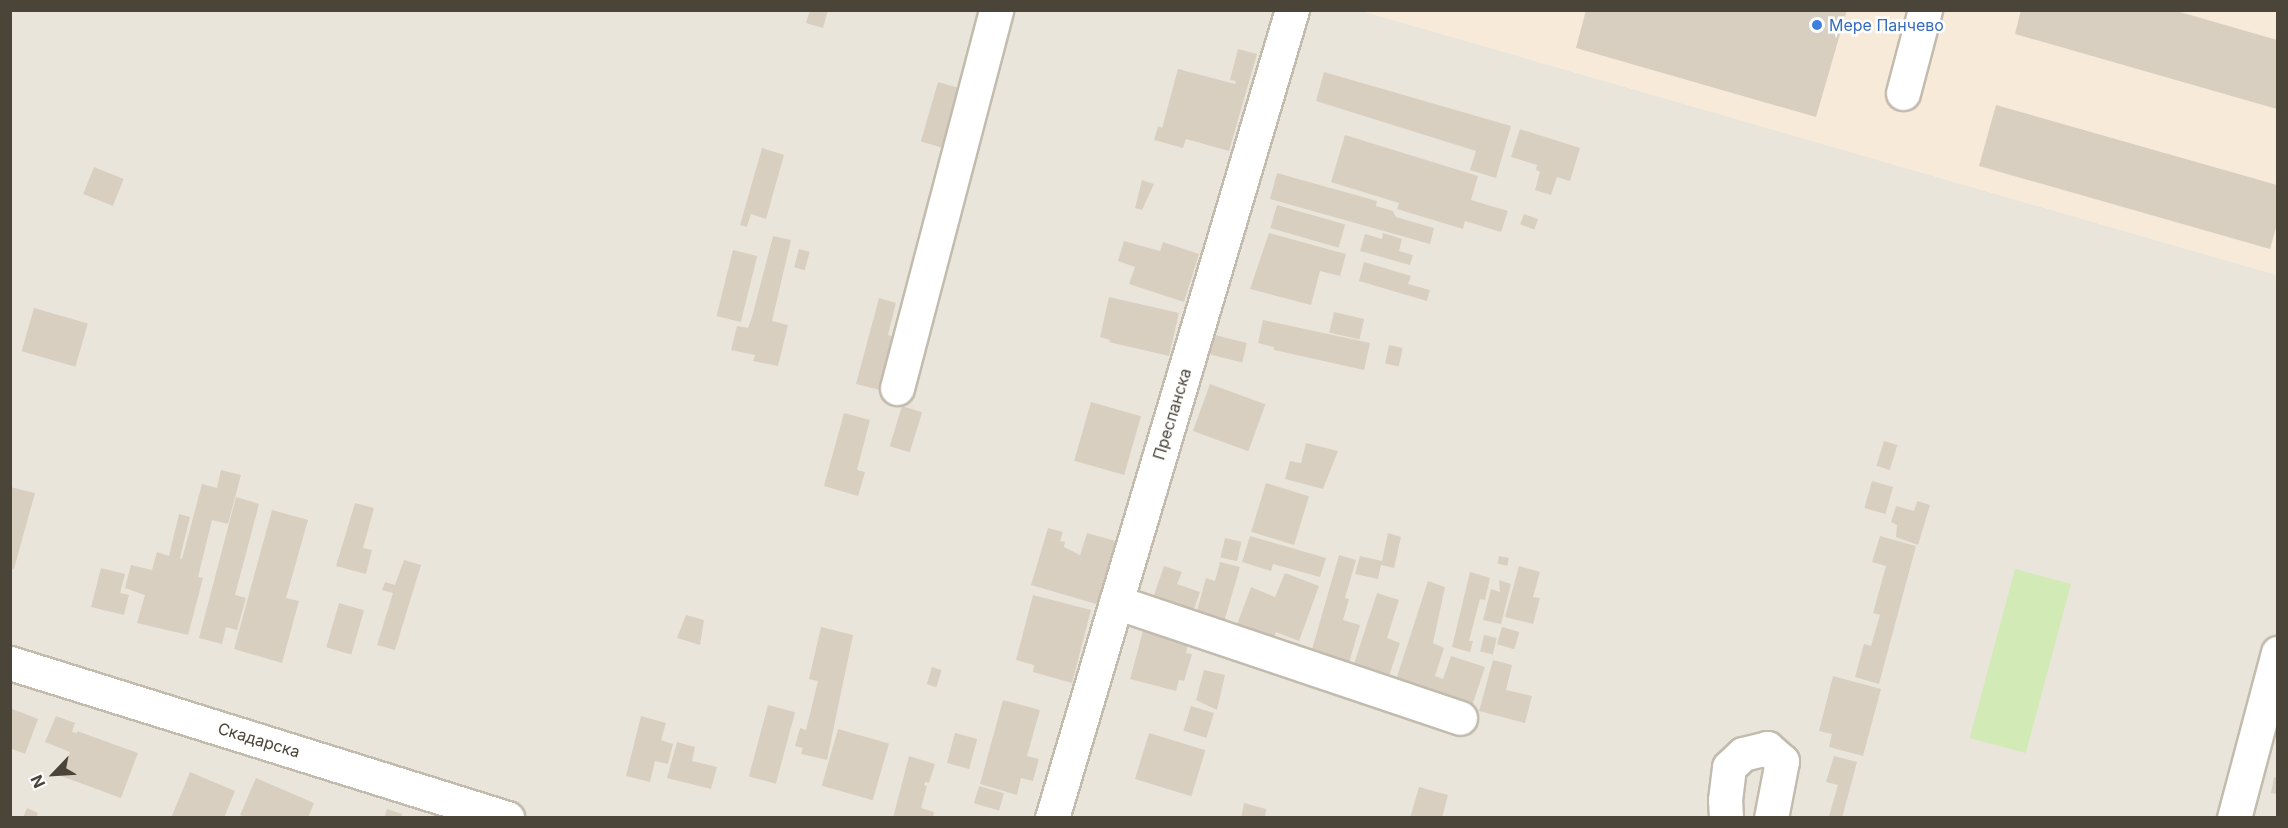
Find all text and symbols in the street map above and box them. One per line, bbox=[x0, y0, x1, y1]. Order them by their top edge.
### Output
place label: Мере Панчево bbox=[1829, 15, 1944, 35]
marker: Мере Панчево bbox=[1810, 18, 1824, 32]
street label: Преспанска bbox=[1149, 366, 1195, 462]
street label: Скадарска bbox=[216, 718, 302, 762]
north arrow bbox=[24, 744, 84, 804]
text: N bbox=[26, 772, 49, 791]

